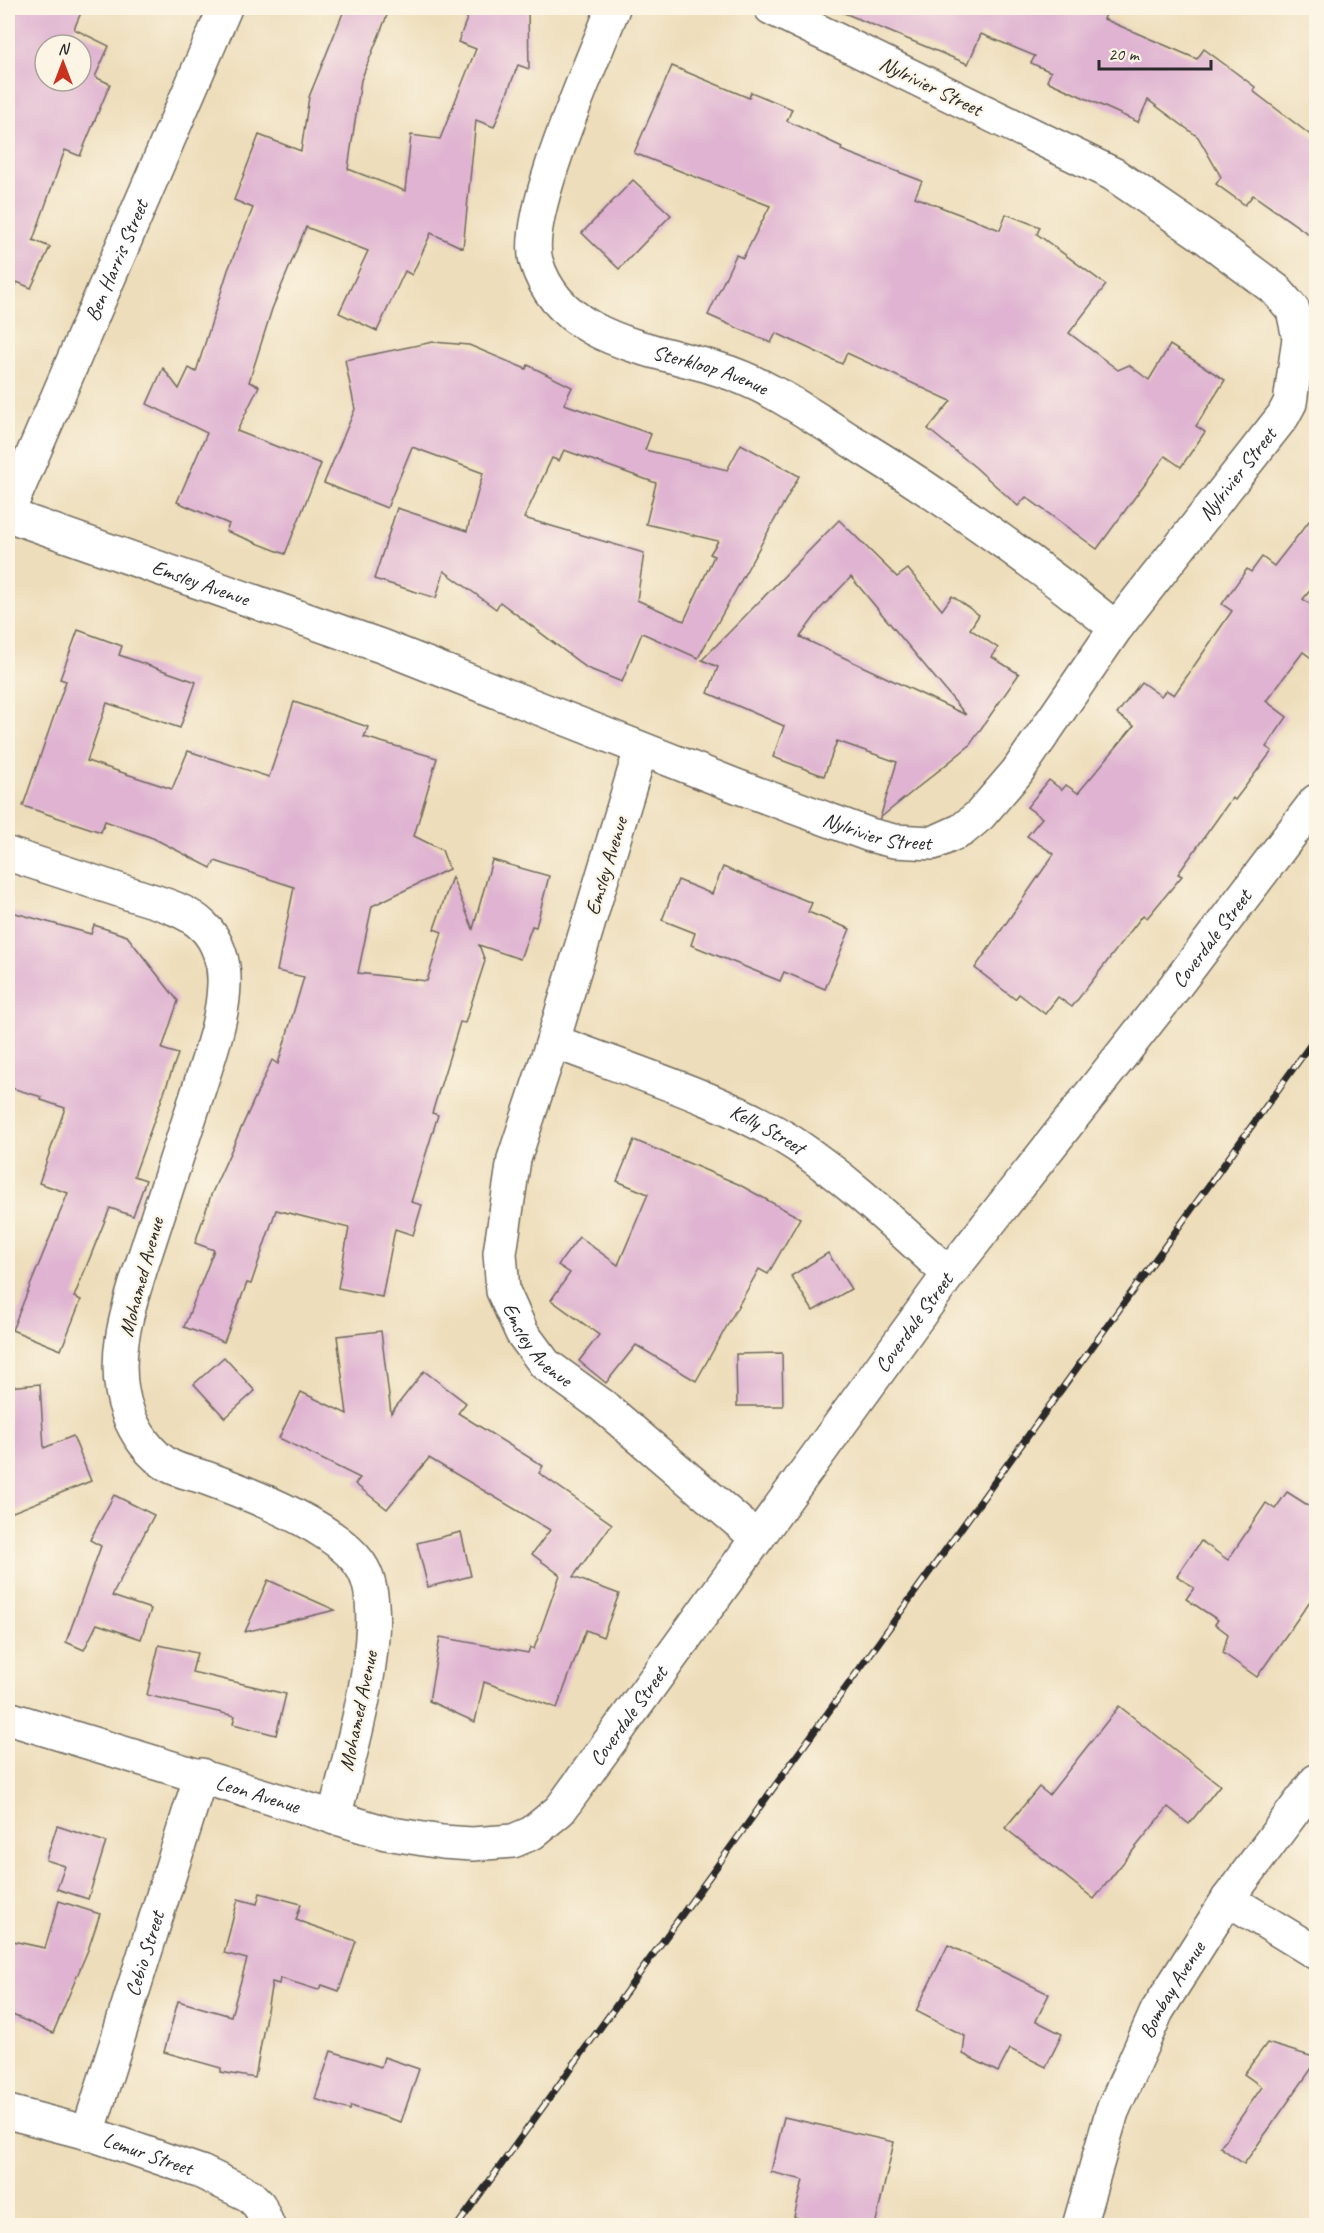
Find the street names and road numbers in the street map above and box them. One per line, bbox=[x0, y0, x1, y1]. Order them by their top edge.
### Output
street label: Nylrivier Street bbox=[875, 50, 988, 123]
street label: Ben Harris Street bbox=[79, 194, 155, 325]
street label: Sterkloop Avenue bbox=[650, 339, 773, 401]
street label: Nylrivier Street bbox=[1193, 421, 1283, 526]
street label: Emsley Avenue bbox=[148, 554, 255, 612]
street label: Nylrivier Street bbox=[819, 806, 934, 856]
street label: Emsley Avenue bbox=[579, 812, 634, 918]
street label: Coverdale Street bbox=[1166, 883, 1258, 993]
street label: Kelly Street bbox=[726, 1098, 812, 1162]
street label: Mohamed Avenue bbox=[113, 1214, 170, 1339]
street label: Coverdale Street bbox=[869, 1266, 960, 1377]
street label: Emsley Avenue bbox=[497, 1298, 579, 1394]
street label: Mohamed Avenue bbox=[333, 1647, 384, 1773]
street label: Coverdale Street bbox=[583, 1660, 674, 1771]
street label: Leon Avenue bbox=[213, 1769, 304, 1819]
street label: Cebio Street bbox=[119, 1906, 171, 1999]
street label: Bombay Avenue bbox=[1134, 1936, 1211, 2042]
street label: Lemur Street bbox=[99, 2126, 198, 2182]

